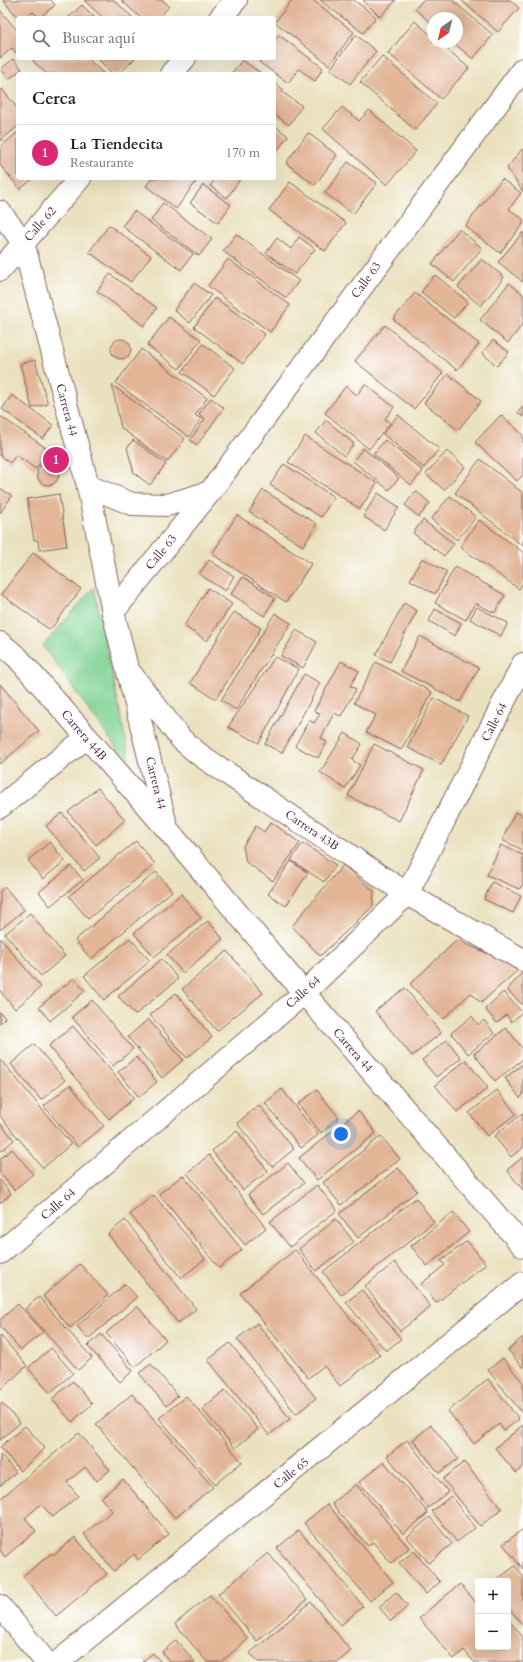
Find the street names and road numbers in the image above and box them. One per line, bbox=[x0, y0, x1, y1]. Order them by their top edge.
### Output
street label: Calle 62 bbox=[20, 203, 60, 245]
street label: Calle 63 bbox=[347, 259, 385, 301]
street label: Carrera 44 bbox=[52, 382, 82, 438]
street label: Calle 63 bbox=[142, 531, 180, 573]
street label: Calle 64 bbox=[477, 700, 511, 744]
street label: Carrera 44B bbox=[58, 706, 110, 764]
street label: Carrera 44 bbox=[142, 755, 170, 811]
street label: Carrera 43B bbox=[282, 806, 342, 854]
street label: Calle 64 bbox=[282, 972, 324, 1012]
street label: Carrera 44 bbox=[329, 1025, 377, 1075]
street label: Calle 64 bbox=[37, 1184, 79, 1224]
street label: Calle 65 bbox=[270, 1454, 312, 1492]

